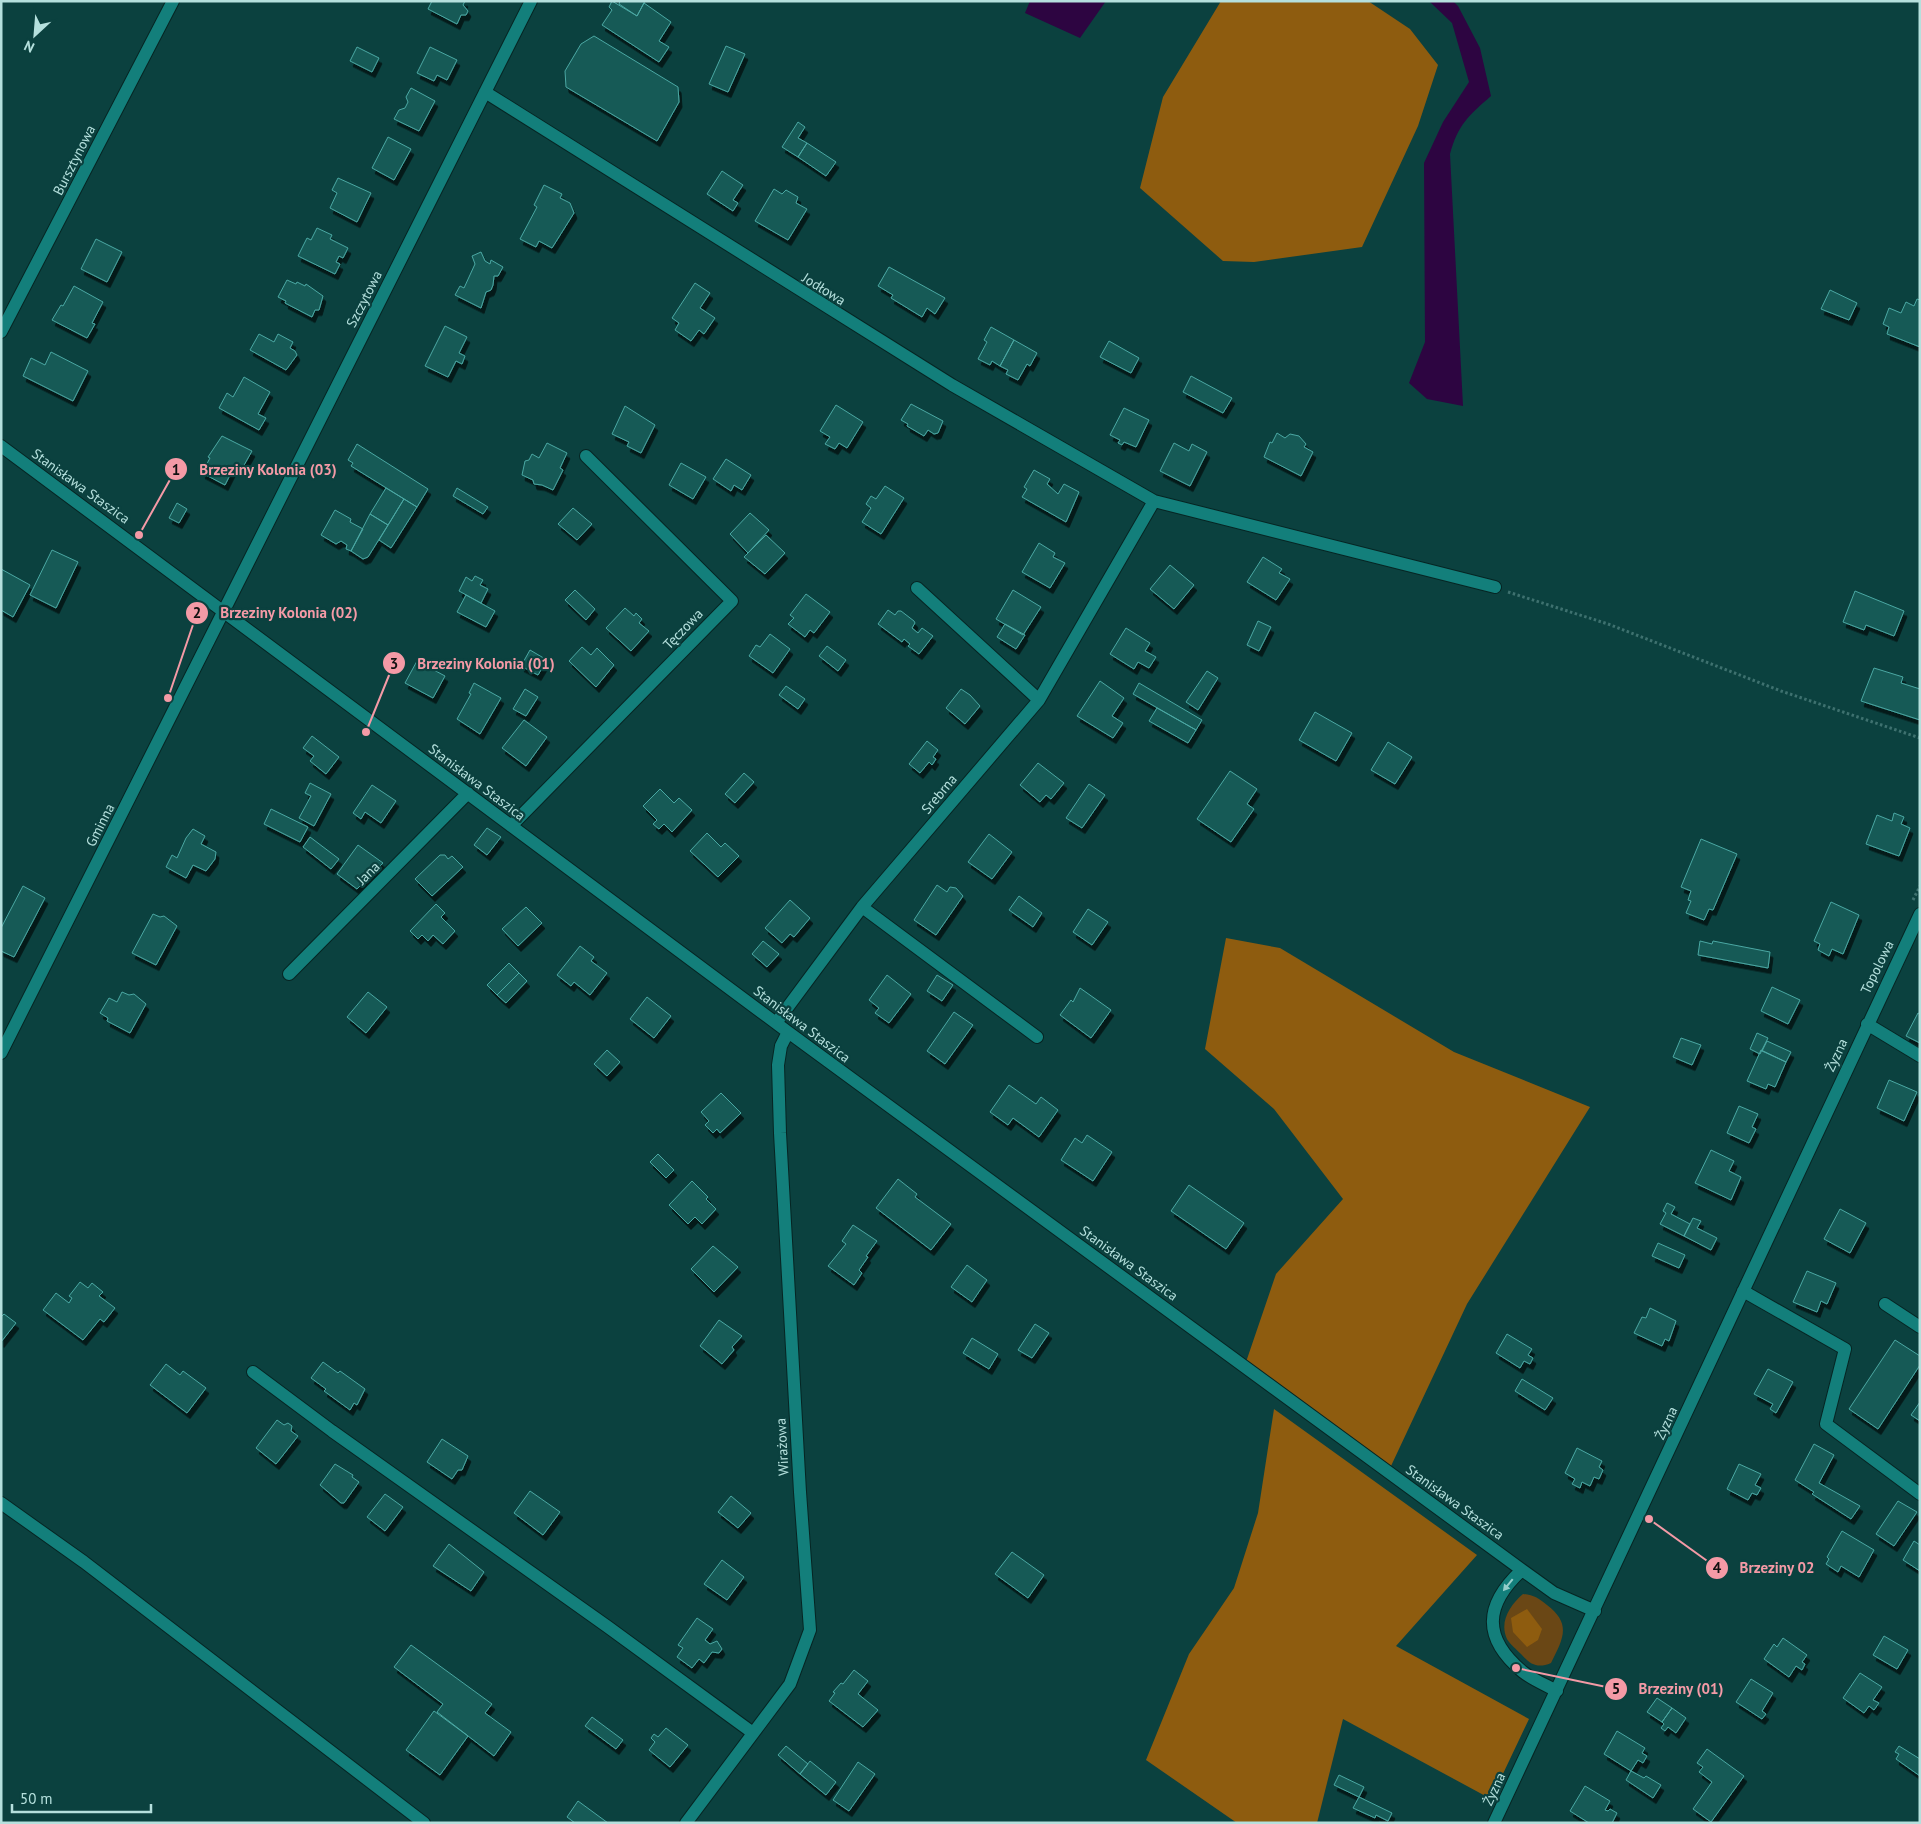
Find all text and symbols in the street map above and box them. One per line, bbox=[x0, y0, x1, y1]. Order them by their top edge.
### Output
north arrow bbox=[10, 10, 60, 60]
text: N bbox=[21, 37, 37, 57]
street label: Bursztynowa bbox=[49, 122, 99, 198]
street label: Szczytowa bbox=[342, 268, 386, 330]
street label: Jodłowa bbox=[798, 268, 849, 309]
street label: Stanisława Staszica bbox=[28, 444, 134, 528]
callout: Brzeziny Kolonia (03) bbox=[164, 454, 347, 484]
text: 1 bbox=[172, 460, 180, 479]
text: Brzeziny Kolonia (03) bbox=[199, 460, 337, 479]
callout: Brzeziny Kolonia (02) bbox=[185, 598, 367, 628]
text: 2 bbox=[193, 603, 201, 622]
text: Brzeziny Kolonia (02) bbox=[220, 603, 358, 622]
street label: Tęczowa bbox=[659, 605, 707, 653]
callout: Brzeziny Kolonia (01) bbox=[382, 648, 564, 678]
text: 3 bbox=[390, 654, 398, 673]
text: Brzeziny Kolonia (01) bbox=[417, 654, 555, 673]
street label: Stanisława Staszica bbox=[425, 740, 529, 824]
street label: Srebrna bbox=[917, 770, 961, 817]
street label: Gminna bbox=[82, 800, 118, 850]
street label: Jana bbox=[352, 858, 383, 889]
street label: Topolowa bbox=[1856, 937, 1898, 997]
street label: Stanisława Staszica bbox=[750, 982, 854, 1066]
street label: Żyzna bbox=[1821, 1036, 1851, 1074]
street label: Stanisława Staszica bbox=[1076, 1221, 1182, 1305]
street label: Żyzna bbox=[1651, 1404, 1681, 1442]
street label: Wirażowa bbox=[772, 1418, 792, 1476]
street label: Stanisława Staszica bbox=[1402, 1460, 1508, 1544]
callout: Brzeziny 02 bbox=[1704, 1553, 1825, 1583]
text: 4 bbox=[1713, 1558, 1722, 1577]
text: Brzeziny 02 bbox=[1740, 1558, 1814, 1577]
one-way arrow bbox=[1503, 1579, 1514, 1592]
callout: Brzeziny (01) bbox=[1603, 1674, 1734, 1704]
text: 5 bbox=[1612, 1679, 1620, 1698]
text: Brzeziny (01) bbox=[1639, 1679, 1723, 1698]
street label: Żyzna bbox=[1479, 1770, 1509, 1808]
scale bar bbox=[12, 1782, 151, 1814]
text: 50 m bbox=[20, 1789, 53, 1808]

